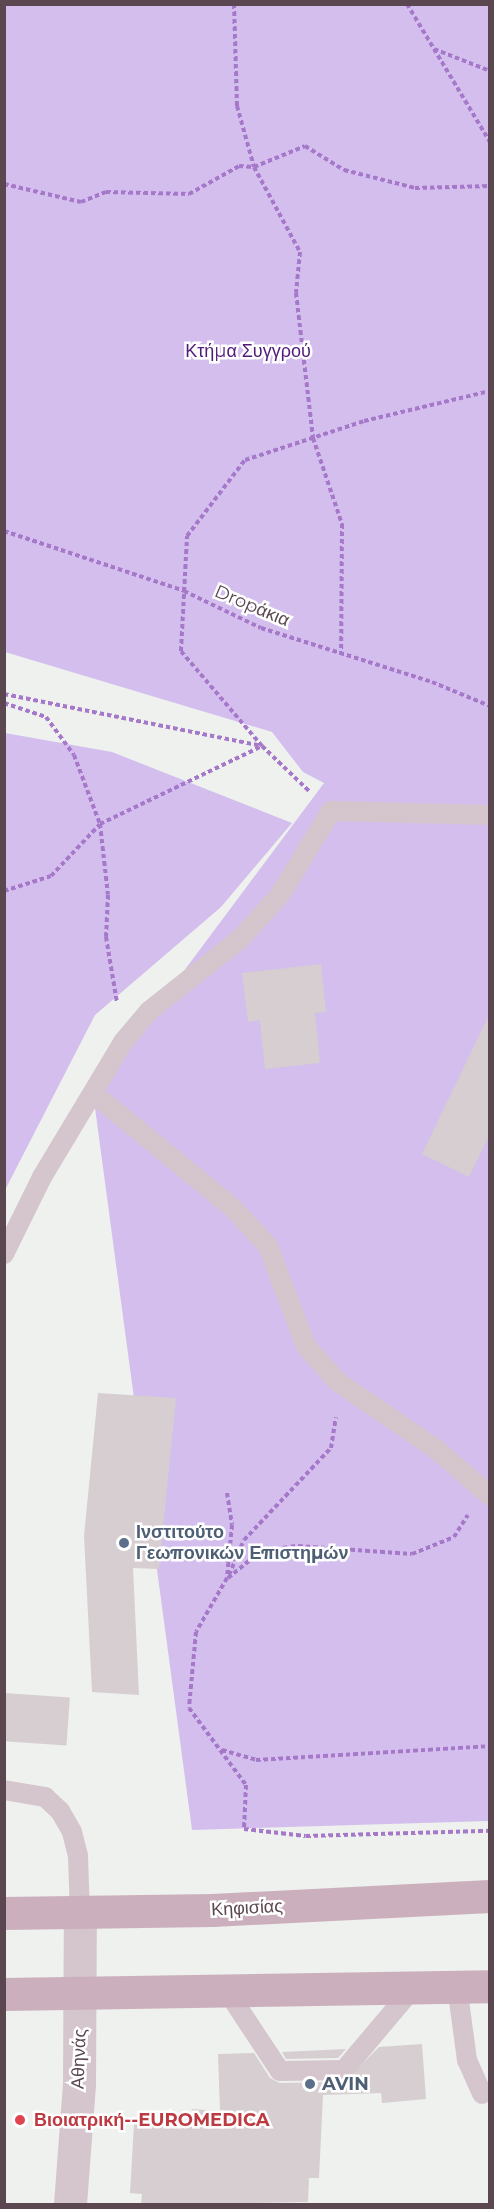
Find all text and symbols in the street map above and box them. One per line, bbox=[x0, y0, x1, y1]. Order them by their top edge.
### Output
park label: Κτήμα Συγγρού bbox=[185, 340, 311, 362]
street label: Dropάκια bbox=[211, 581, 293, 631]
place label: Ινστιτούτο Γεωπονικών Επιστημών bbox=[136, 1522, 349, 1564]
marker: Ινστιτούτο Γεωπονικών Επιστημών bbox=[117, 1536, 131, 1550]
street label: Κηφισίας bbox=[211, 1895, 283, 1921]
street label: Αθηνάς bbox=[67, 2029, 91, 2089]
place label: AVIN bbox=[322, 2073, 369, 2095]
marker: AVIN bbox=[303, 2077, 317, 2091]
place label: Βιοιατρική--EUROMEDICA bbox=[34, 2109, 270, 2131]
marker: Βιοιατρική--EUROMEDICA bbox=[11, 2111, 29, 2129]

